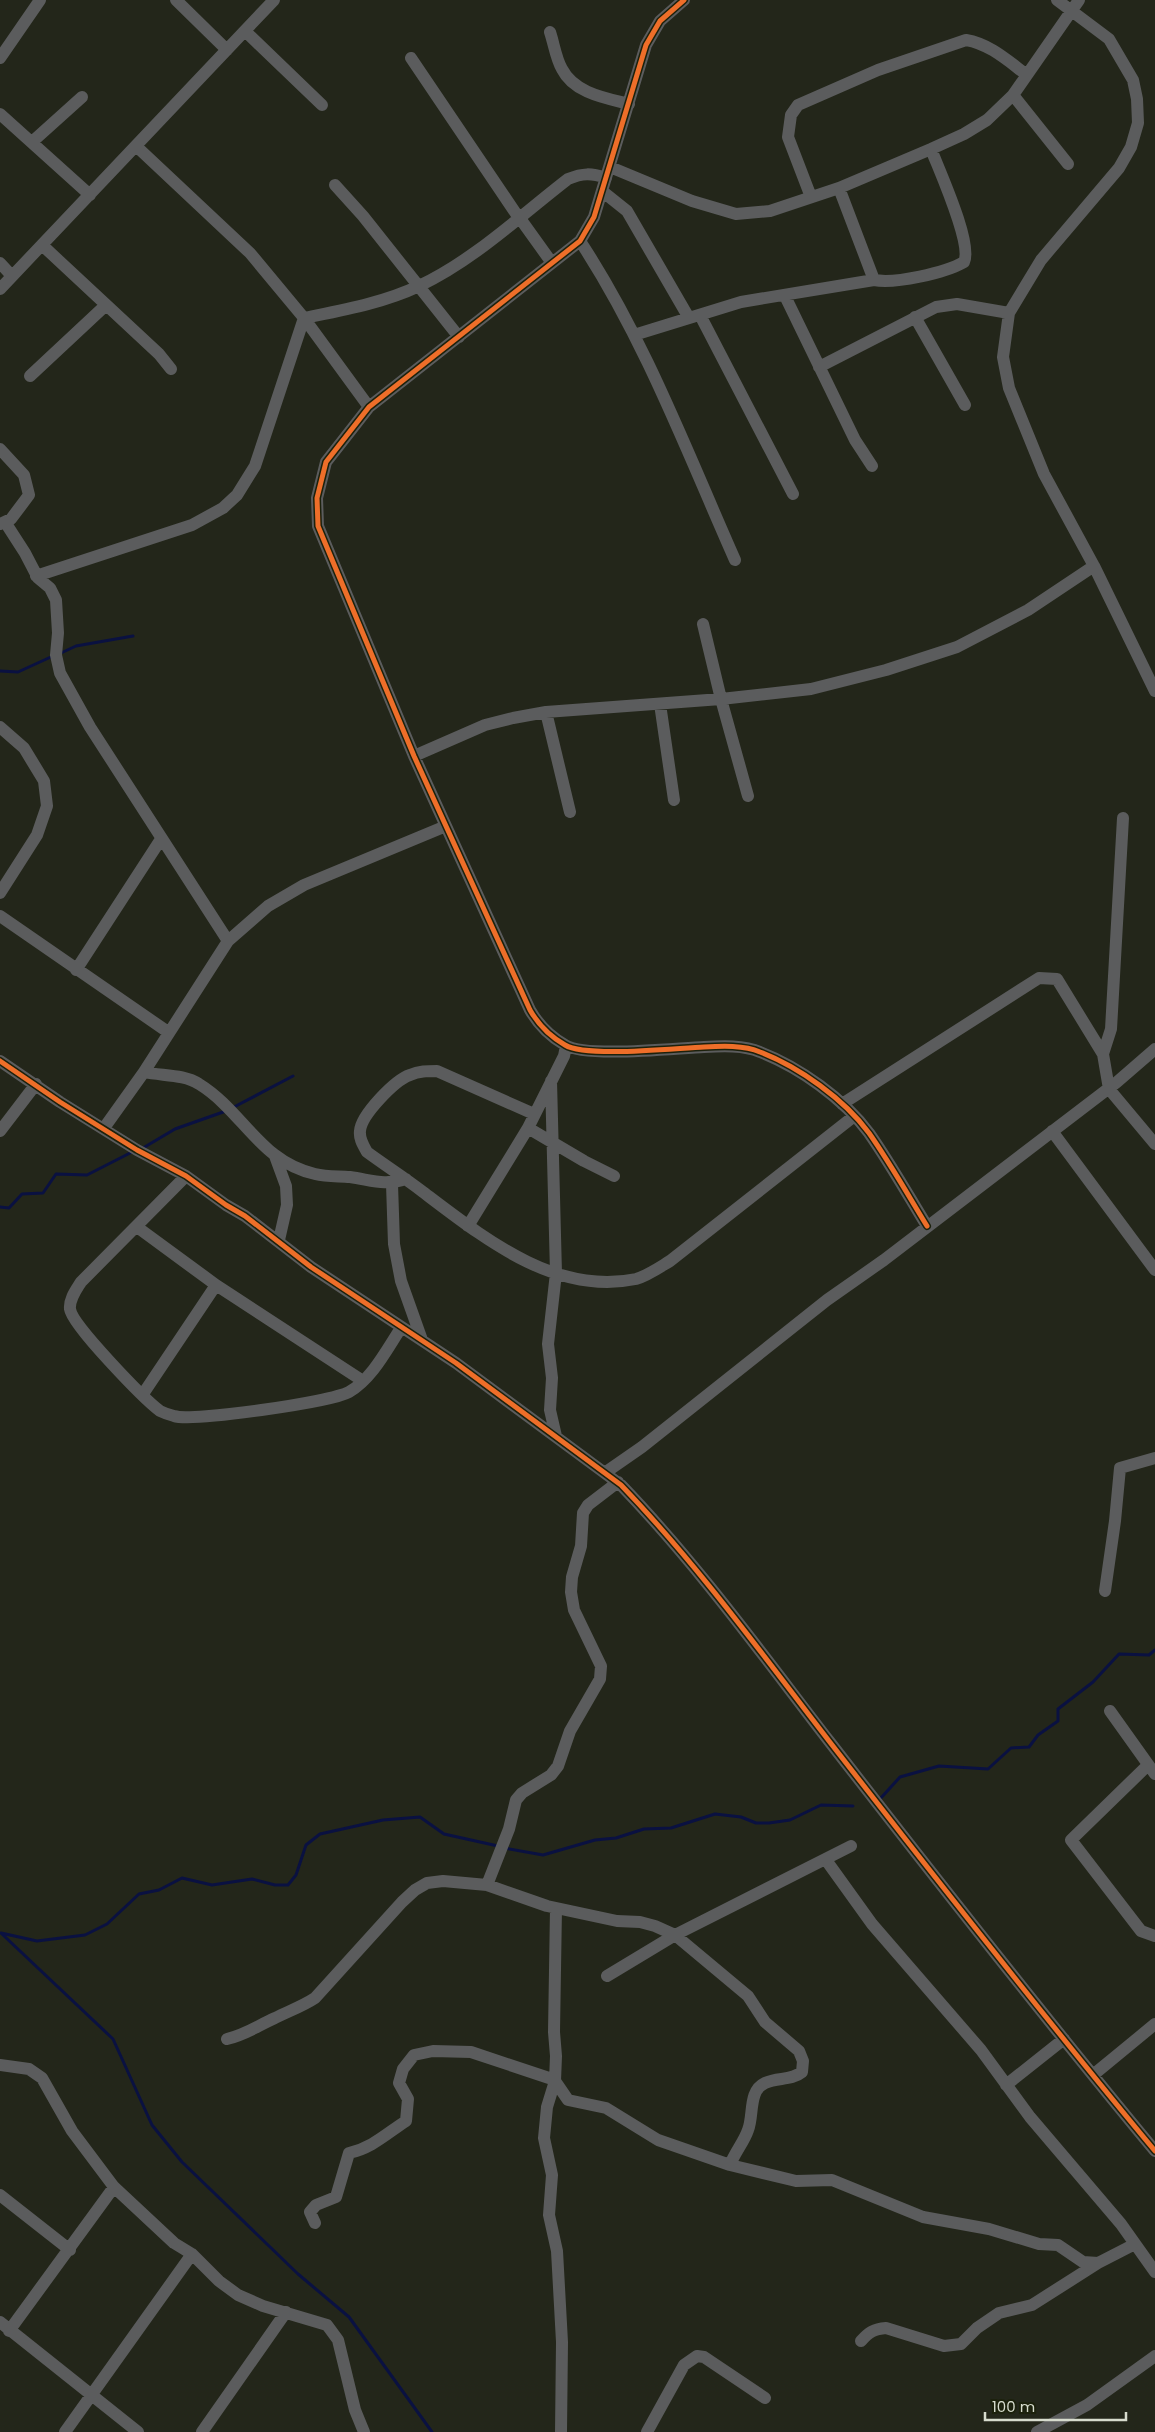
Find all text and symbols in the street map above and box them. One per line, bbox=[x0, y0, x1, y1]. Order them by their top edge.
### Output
scale bar bbox=[985, 2390, 1126, 2422]
text: 100 m bbox=[992, 2396, 1035, 2417]

